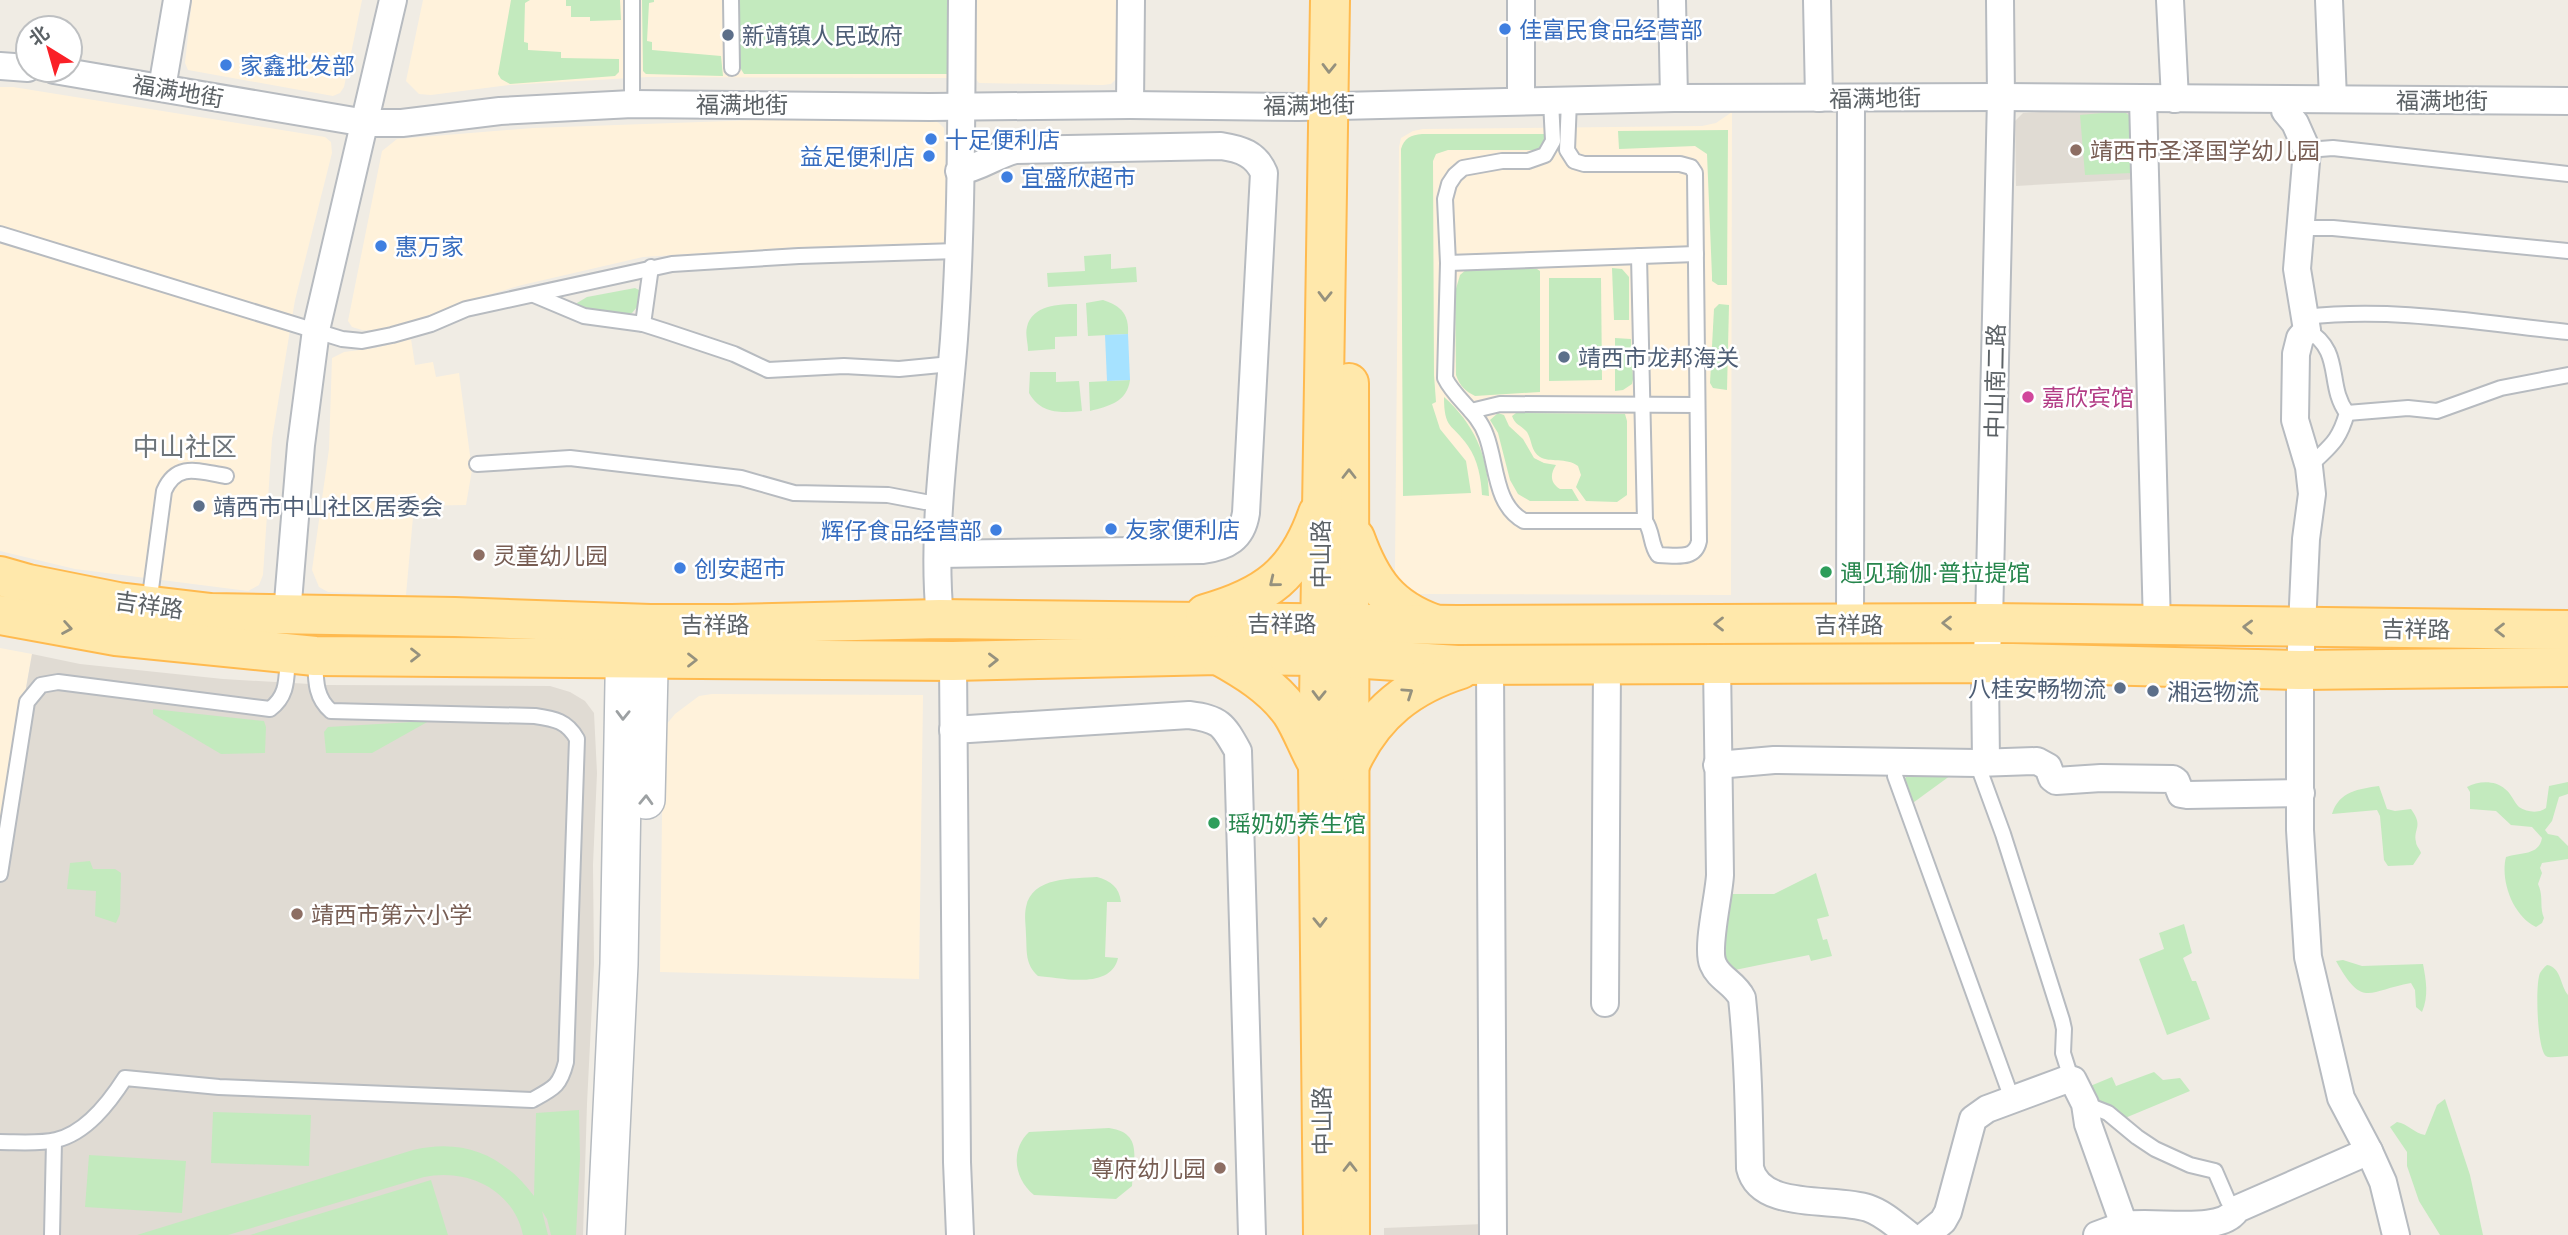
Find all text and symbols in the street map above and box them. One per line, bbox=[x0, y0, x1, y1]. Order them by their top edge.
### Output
north arrow bbox=[14, 14, 84, 84]
place label: 佳富民食品经营部 bbox=[1519, 15, 1703, 44]
text: 北 bbox=[24, 20, 54, 51]
place label: 新靖镇人民政府 bbox=[742, 21, 903, 50]
marker: 佳富民食品经营部 bbox=[1497, 21, 1513, 37]
marker: 新靖镇人民政府 bbox=[720, 27, 736, 43]
place label: 家鑫批发部 bbox=[240, 51, 355, 80]
marker: 家鑫批发部 bbox=[218, 57, 234, 73]
one-way arrow bbox=[1321, 63, 1337, 74]
street label: 福满地街 bbox=[130, 69, 226, 113]
street label: 福满地街 bbox=[1829, 83, 1921, 113]
street label: 福满地街 bbox=[2396, 86, 2488, 115]
street label: 福满地街 bbox=[696, 90, 788, 119]
street label: 福满地街 bbox=[1263, 90, 1355, 120]
place label: 十足便利店 bbox=[945, 125, 1060, 154]
marker: 十足便利店 bbox=[923, 131, 939, 147]
place label: 靖西市圣泽国学幼儿园 bbox=[2090, 136, 2320, 165]
place label: 益足便利店 bbox=[800, 142, 915, 171]
marker: 靖西市圣泽国学幼儿园 bbox=[2068, 142, 2084, 158]
marker: 益足便利店 bbox=[921, 148, 937, 164]
place label: 宜盛欣超市 bbox=[1021, 163, 1136, 192]
marker: 宜盛欣超市 bbox=[999, 169, 1015, 185]
place label: 惠万家 bbox=[395, 232, 464, 261]
marker: 惠万家 bbox=[373, 238, 389, 254]
one-way arrow bbox=[1317, 290, 1332, 301]
street label: 中山南二路 bbox=[1979, 323, 2011, 439]
place label: 靖西市龙邦海关 bbox=[1578, 343, 1739, 372]
marker: 靖西市龙邦海关 bbox=[1556, 349, 1572, 365]
place label: 嘉欣宾馆 bbox=[2042, 383, 2134, 412]
marker: 嘉欣宾馆 bbox=[2020, 389, 2036, 405]
district label: 中山社区 bbox=[133, 430, 237, 463]
one-way arrow bbox=[1341, 468, 1357, 479]
place label: 靖西市中山社区居委会 bbox=[213, 492, 443, 521]
marker: 靖西市中山社区居委会 bbox=[191, 498, 207, 514]
place label: 友家便利店 bbox=[1125, 515, 1240, 544]
place label: 辉仔食品经营部 bbox=[821, 516, 982, 545]
street label: 中山路 bbox=[1306, 520, 1335, 589]
marker: 友家便利店 bbox=[1103, 521, 1119, 537]
marker: 辉仔食品经营部 bbox=[988, 522, 1004, 538]
place label: 灵童幼儿园 bbox=[493, 541, 608, 570]
marker: 灵童幼儿园 bbox=[471, 547, 487, 563]
place label: 创安超市 bbox=[694, 554, 786, 583]
place label: 遇见瑜伽·普拉提馆 bbox=[1840, 558, 2030, 587]
marker: 创安超市 bbox=[672, 560, 688, 576]
marker: 遇见瑜伽·普拉提馆 bbox=[1818, 564, 1834, 580]
one-way arrow bbox=[1269, 574, 1281, 587]
street label: 吉祥路 bbox=[113, 586, 185, 624]
street label: 吉祥路 bbox=[1248, 609, 1317, 638]
street label: 吉祥路 bbox=[681, 610, 750, 639]
street label: 吉祥路 bbox=[1815, 610, 1884, 639]
street label: 吉祥路 bbox=[2381, 614, 2451, 644]
one-way arrow bbox=[1941, 615, 1952, 631]
one-way arrow bbox=[1714, 616, 1724, 632]
one-way arrow bbox=[2242, 619, 2253, 635]
one-way arrow bbox=[61, 620, 73, 635]
one-way arrow bbox=[2494, 622, 2505, 638]
one-way arrow bbox=[411, 647, 421, 663]
one-way arrow bbox=[687, 652, 698, 668]
one-way arrow bbox=[988, 652, 999, 668]
place label: 八桂安畅物流 bbox=[1968, 674, 2106, 703]
place label: 湘运物流 bbox=[2167, 677, 2259, 706]
marker: 八桂安畅物流 bbox=[2112, 680, 2128, 696]
marker: 湘运物流 bbox=[2145, 683, 2161, 699]
one-way arrow bbox=[1400, 688, 1413, 701]
one-way arrow bbox=[1311, 690, 1327, 700]
one-way arrow bbox=[615, 710, 630, 721]
one-way arrow bbox=[639, 794, 654, 805]
place label: 瑶奶奶养生馆 bbox=[1228, 809, 1366, 838]
marker: 瑶奶奶养生馆 bbox=[1206, 815, 1222, 831]
place label: 靖西市第六小学 bbox=[311, 900, 472, 929]
marker: 靖西市第六小学 bbox=[289, 906, 305, 922]
one-way arrow bbox=[1312, 917, 1328, 928]
street label: 中山路 bbox=[1307, 1086, 1337, 1156]
place label: 尊府幼儿园 bbox=[1091, 1154, 1206, 1183]
marker: 尊府幼儿园 bbox=[1212, 1160, 1228, 1176]
one-way arrow bbox=[1342, 1161, 1358, 1172]

